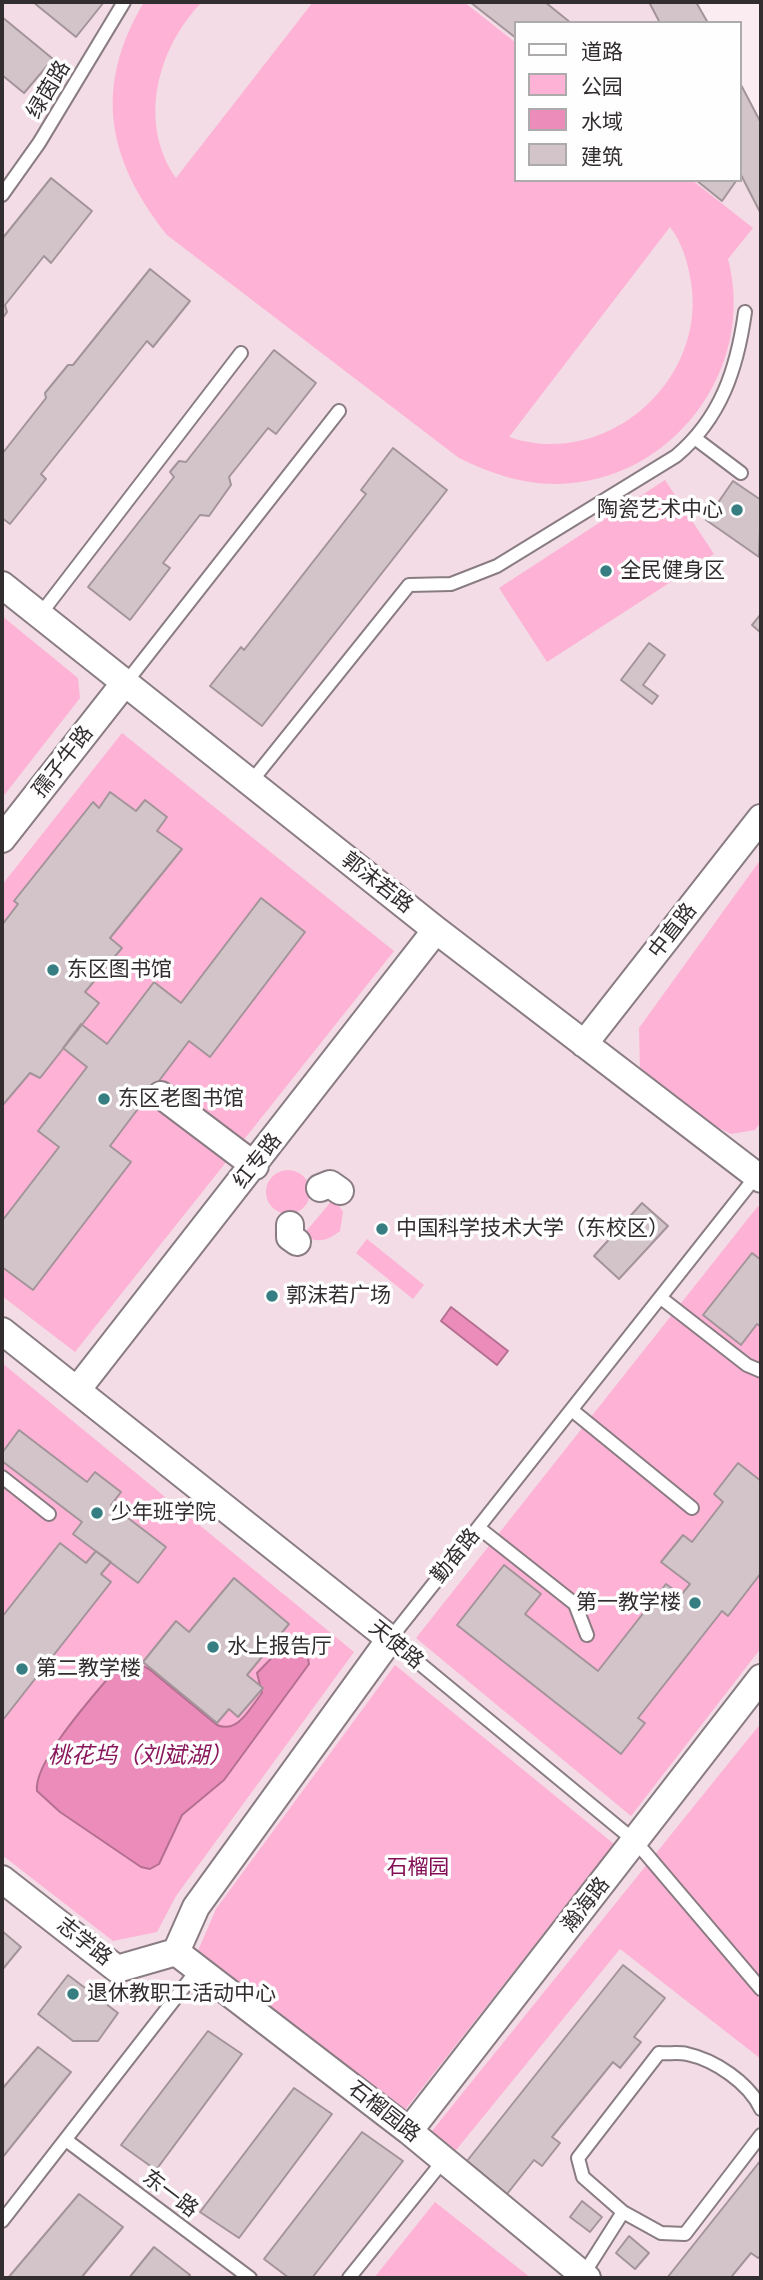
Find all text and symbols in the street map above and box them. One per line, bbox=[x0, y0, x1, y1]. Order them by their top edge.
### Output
legend bbox=[514, 21, 742, 182]
text: 道路 bbox=[581, 38, 623, 65]
street label: 绿茵路 bbox=[22, 57, 76, 123]
text: 公园 bbox=[581, 73, 623, 100]
text: 水域 bbox=[581, 108, 623, 135]
text: 建筑 bbox=[581, 143, 623, 170]
place label: 陶瓷艺术中心 bbox=[597, 497, 723, 523]
marker: 陶瓷艺术中心 bbox=[729, 502, 745, 518]
place label: 全民健身区 bbox=[620, 558, 725, 584]
marker: 全民健身区 bbox=[598, 563, 614, 579]
street label: 孺子牛路 bbox=[27, 721, 99, 803]
street label: 郭沫若路 bbox=[336, 847, 418, 919]
street label: 中直路 bbox=[644, 898, 702, 964]
place label: 东区图书馆 bbox=[67, 957, 172, 983]
marker: 东区图书馆 bbox=[45, 962, 61, 978]
place label: 东区老图书馆 bbox=[118, 1086, 244, 1112]
marker: 东区老图书馆 bbox=[96, 1091, 112, 1107]
street label: 红专路 bbox=[229, 1128, 287, 1194]
place label: 中国科学技术大学（东校区） bbox=[396, 1216, 669, 1242]
marker: 中国科学技术大学（东校区） bbox=[374, 1221, 390, 1237]
place label: 郭沫若广场 bbox=[286, 1283, 391, 1309]
marker: 郭沫若广场 bbox=[264, 1288, 280, 1304]
place label: 少年班学院 bbox=[111, 1500, 216, 1526]
marker: 少年班学院 bbox=[89, 1505, 105, 1521]
street label: 勤奋路 bbox=[426, 1524, 486, 1588]
place label: 第一教学楼 bbox=[576, 1590, 681, 1616]
marker: 第一教学楼 bbox=[687, 1595, 703, 1611]
street label: 天使路 bbox=[364, 1615, 428, 1675]
place label: 水上报告厅 bbox=[227, 1634, 332, 1660]
marker: 水上报告厅 bbox=[205, 1639, 221, 1655]
place label: 第二教学楼 bbox=[36, 1656, 141, 1682]
marker: 第二教学楼 bbox=[14, 1661, 30, 1677]
water label: 桃花坞（刘斌湖） bbox=[48, 1742, 232, 1770]
park label: 石榴园 bbox=[387, 1855, 449, 1881]
street label: 瀚海路 bbox=[557, 1872, 615, 1938]
street label: 志学路 bbox=[51, 1913, 117, 1971]
place label: 退休教职工活动中心 bbox=[87, 1981, 276, 2007]
marker: 退休教职工活动中心 bbox=[65, 1986, 81, 2002]
street label: 石榴园路 bbox=[343, 2076, 425, 2148]
street label: 东一路 bbox=[137, 2165, 203, 2223]

